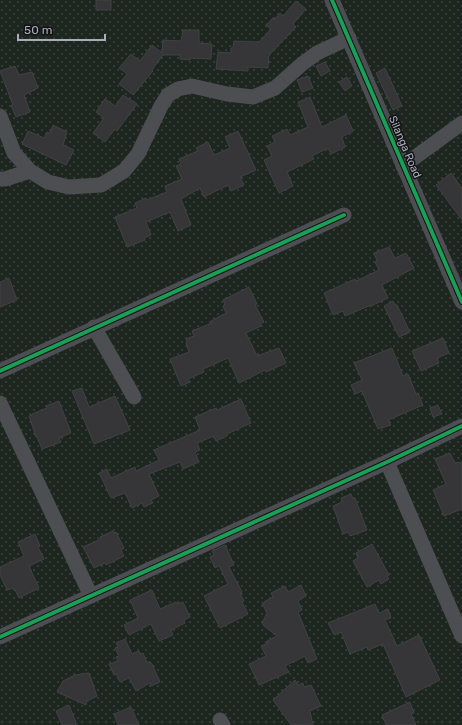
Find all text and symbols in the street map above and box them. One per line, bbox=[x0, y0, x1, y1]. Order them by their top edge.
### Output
scale bar bbox=[18, 16, 105, 42]
text: 50 m bbox=[24, 23, 52, 37]
street label: Silanga Road bbox=[386, 114, 424, 180]

